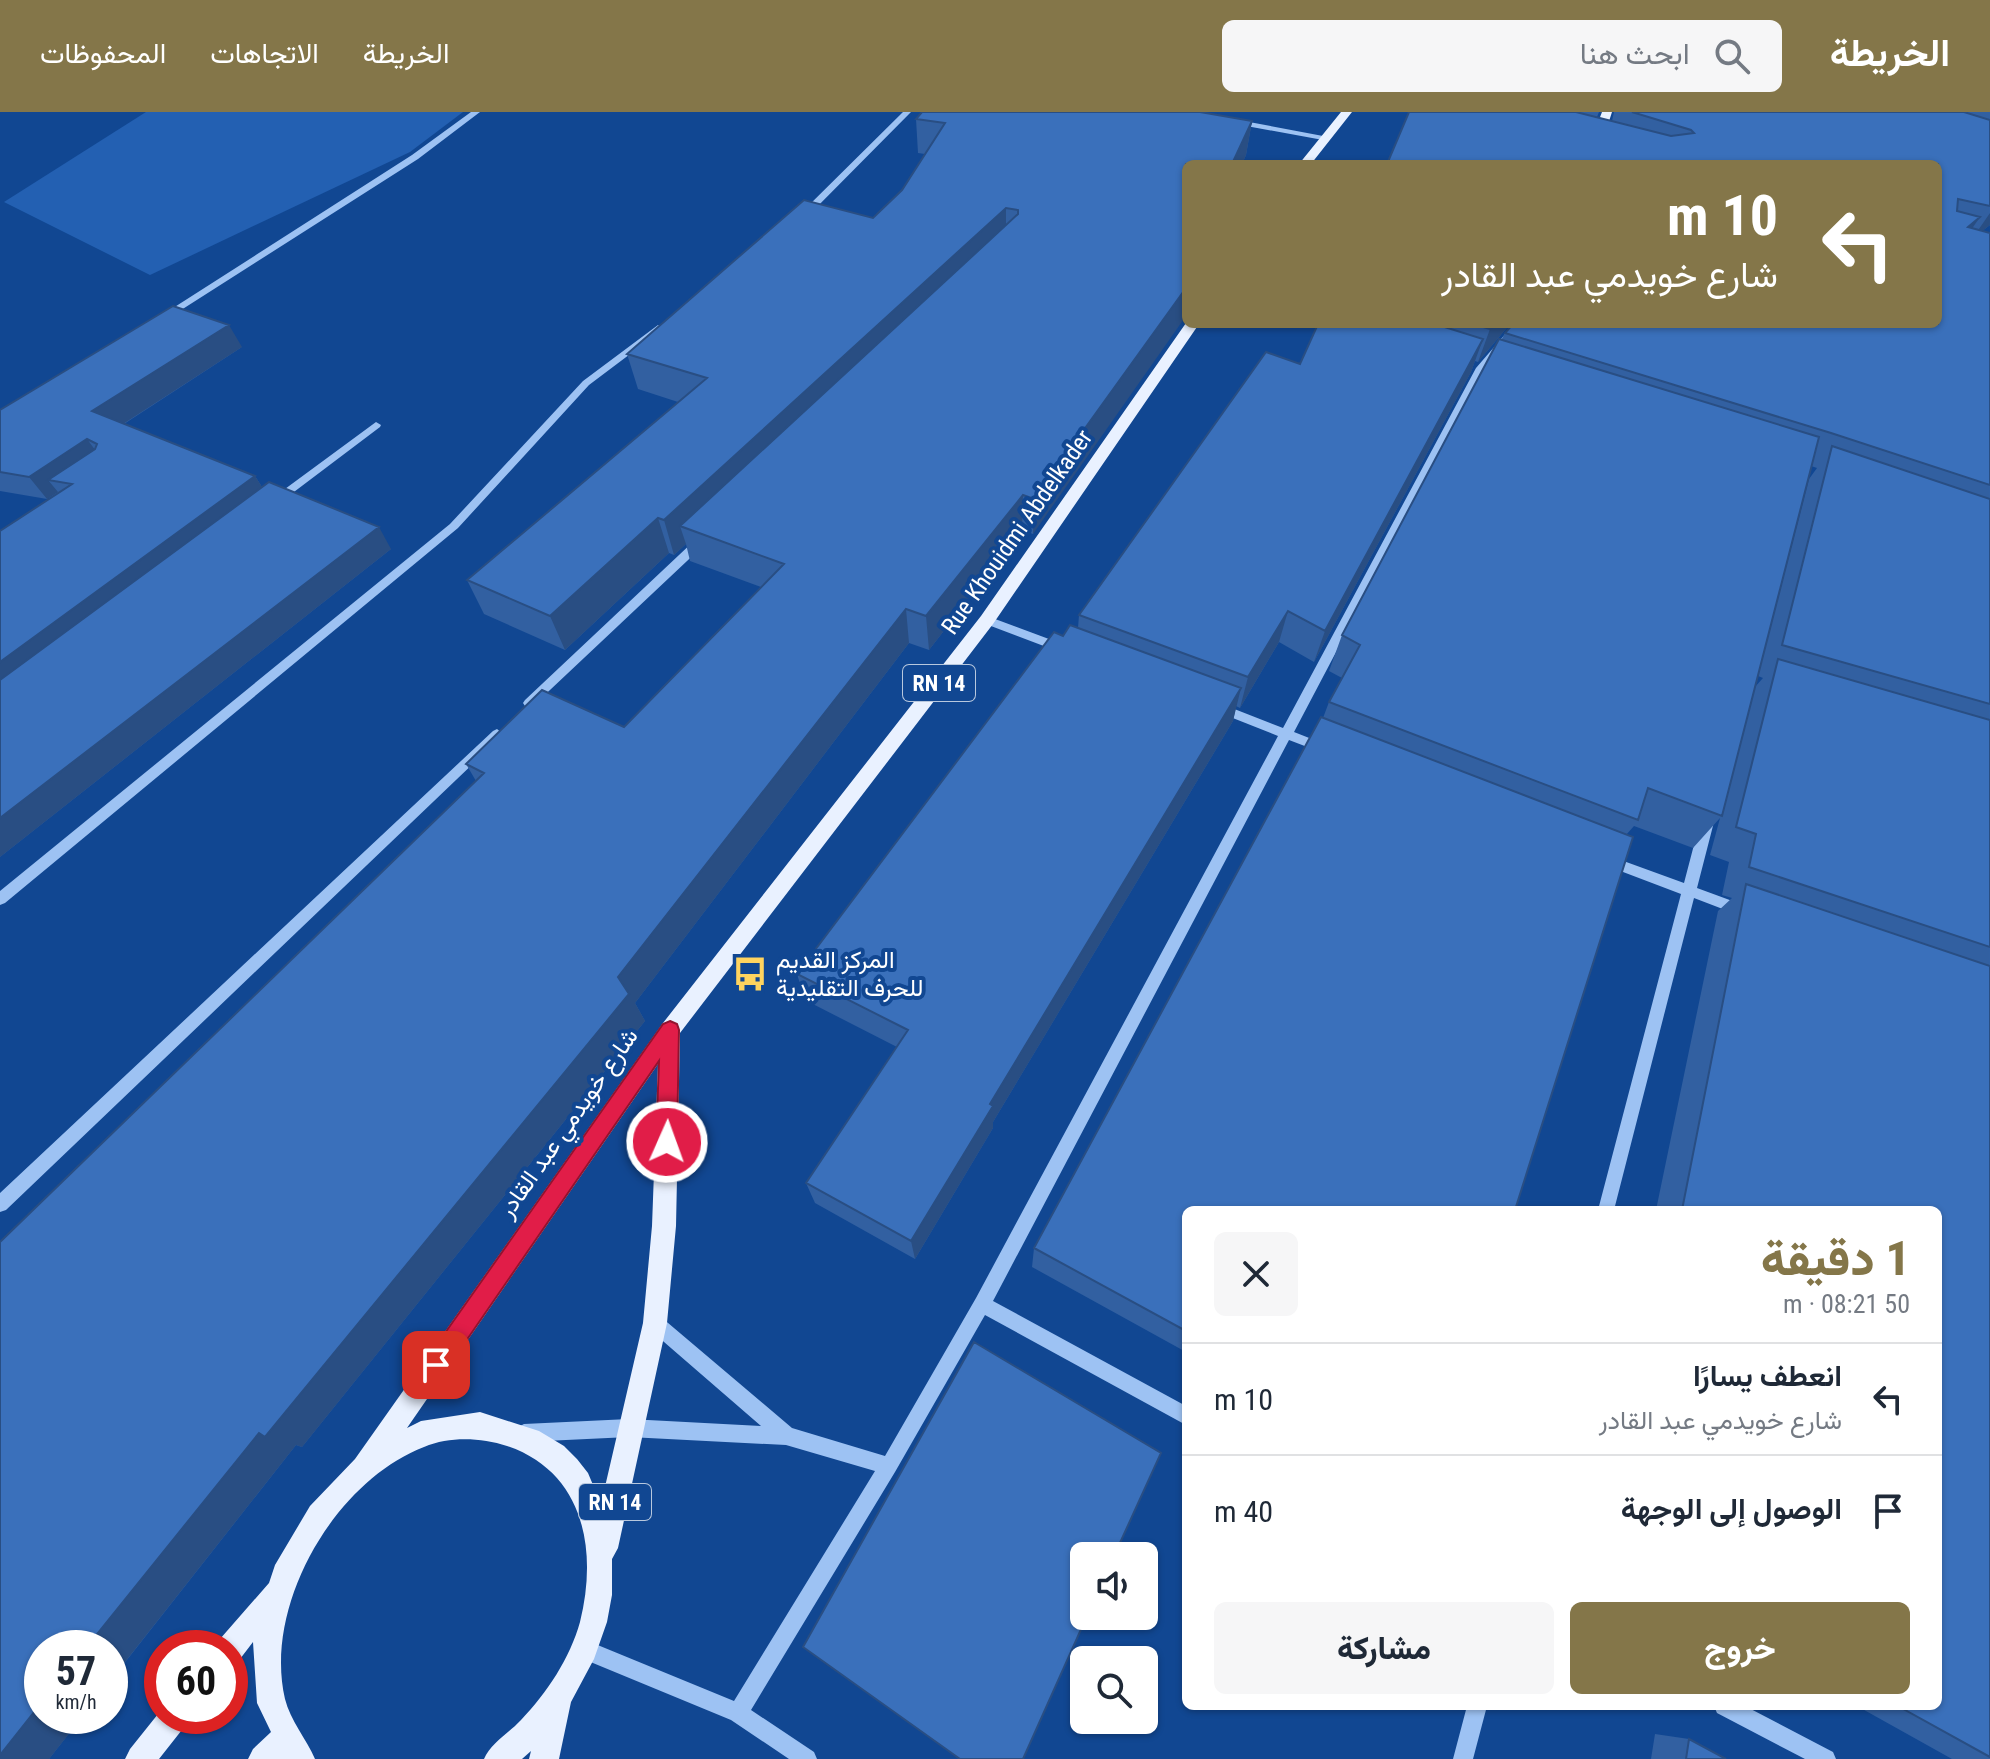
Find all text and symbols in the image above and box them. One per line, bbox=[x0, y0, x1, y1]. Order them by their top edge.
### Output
search box bbox=[1222, 20, 1782, 92]
text: الخريطة bbox=[1830, 31, 1950, 75]
icon: search bbox=[1710, 34, 1754, 78]
text: ابحث هنا bbox=[1580, 36, 1690, 71]
text: المحفوظات bbox=[40, 37, 166, 70]
text: الاتجاهات bbox=[210, 37, 319, 70]
text: الخريطة bbox=[363, 37, 449, 70]
text: 10 m bbox=[1667, 183, 1778, 249]
icon: left bbox=[1806, 192, 1910, 296]
text: شارع خويدمي عبد القادر bbox=[1441, 254, 1778, 296]
street label: Rue Khouidmi Abdelkader bbox=[936, 424, 1098, 640]
road number: RN 14 bbox=[903, 665, 975, 701]
place label: المركز القديم للحرف التقليدية bbox=[776, 946, 923, 1003]
bus stop icon: المركز القديم للحرف التقليدية bbox=[731, 955, 769, 993]
street label: شارع خويدمي عبد القادر bbox=[492, 1023, 648, 1227]
position arrow bbox=[625, 1100, 709, 1184]
text: 1 دقيقة bbox=[1761, 1230, 1910, 1287]
button: close bbox=[1214, 1232, 1298, 1316]
text: 50 m · 08:21 bbox=[1783, 1289, 1910, 1319]
pin bbox=[402, 1331, 470, 1399]
icon: arrive bbox=[414, 1343, 458, 1387]
text: انعطف يسارًا bbox=[1693, 1358, 1842, 1393]
icon: left bbox=[1866, 1377, 1910, 1421]
text: 10 m bbox=[1214, 1382, 1273, 1417]
text: شارع خويدمي عبد القادر bbox=[1599, 1405, 1842, 1435]
road number: RN 14 bbox=[579, 1484, 651, 1520]
icon: arrive bbox=[1866, 1489, 1910, 1533]
text: الوصول إلى الوجهة bbox=[1621, 1491, 1842, 1526]
text: 40 m bbox=[1214, 1494, 1273, 1529]
map controls bbox=[1070, 1542, 1158, 1734]
button: sound bbox=[1070, 1542, 1158, 1630]
button: مشاركة bbox=[1214, 1602, 1554, 1694]
button: خروج bbox=[1570, 1602, 1910, 1694]
speed limit sign: 60 bbox=[144, 1630, 248, 1734]
button: search bbox=[1070, 1646, 1158, 1734]
text: 57 bbox=[56, 1648, 96, 1695]
text: km/h bbox=[55, 1690, 97, 1714]

